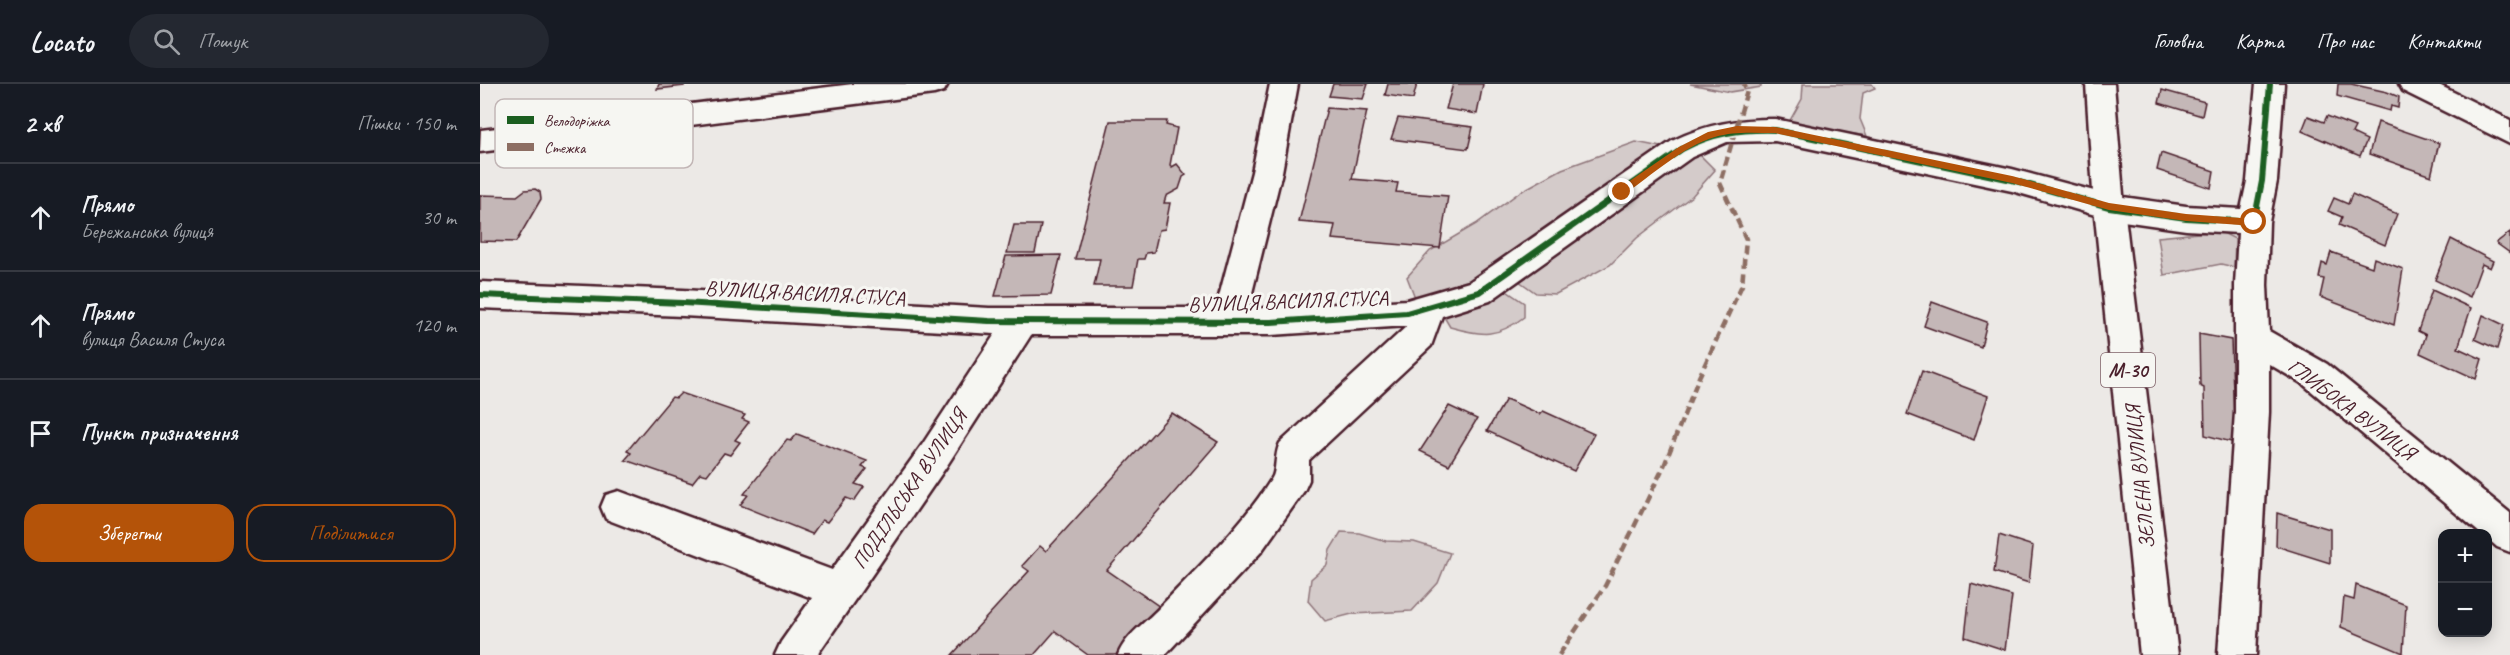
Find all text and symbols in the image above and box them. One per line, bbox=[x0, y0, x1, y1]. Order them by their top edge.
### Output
search box bbox=[129, 14, 549, 68]
text: Locato bbox=[30, 24, 93, 59]
icon: search bbox=[150, 25, 183, 58]
text: Пошук bbox=[198, 27, 247, 55]
text: Головна bbox=[2154, 28, 2203, 54]
text: Карта bbox=[2236, 28, 2284, 54]
text: Про нас bbox=[2317, 28, 2374, 54]
text: Контакти bbox=[2407, 28, 2480, 54]
legend bbox=[495, 99, 693, 168]
text: 2 хв bbox=[24, 107, 59, 140]
text: Пішки · 150 m bbox=[357, 111, 456, 136]
text: Велодоріжка bbox=[544, 111, 611, 131]
text: Стежка bbox=[544, 138, 587, 158]
route end bbox=[1608, 178, 1634, 204]
text: Прямо bbox=[81, 191, 133, 219]
icon: ahead bbox=[24, 201, 57, 234]
text: 30 m bbox=[422, 205, 456, 230]
route start bbox=[2240, 208, 2266, 234]
text: Бережанська вулиця bbox=[81, 219, 213, 244]
street label: ВУЛИЦЯ ВАСИЛЯ СТУСА bbox=[704, 275, 906, 311]
street label: ВУЛИЦЯ ВАСИЛЯ СТУСА bbox=[1187, 284, 1389, 317]
text: Прямо bbox=[81, 299, 133, 327]
icon: ahead bbox=[24, 309, 57, 342]
text: 120 m bbox=[413, 313, 456, 338]
text: вулиця Василя Стуса bbox=[81, 327, 224, 352]
road number: М-30 bbox=[2101, 353, 2155, 387]
street label: ГЛИБОКА ВУЛИЦЯ bbox=[2283, 353, 2423, 467]
street label: ПОДІЛЬСЬКА ВУЛИЦЯ bbox=[846, 401, 974, 574]
street label: ЗЕЛЕНА ВУЛИЦЯ bbox=[2119, 401, 2160, 550]
icon: arrive bbox=[24, 417, 57, 450]
text: Пункт призначення bbox=[81, 419, 238, 447]
button: Зберегти bbox=[24, 504, 234, 562]
button: Поділитися bbox=[246, 504, 456, 562]
map controls bbox=[2438, 529, 2492, 637]
button: + bbox=[2438, 529, 2492, 583]
button: − bbox=[2438, 583, 2492, 637]

